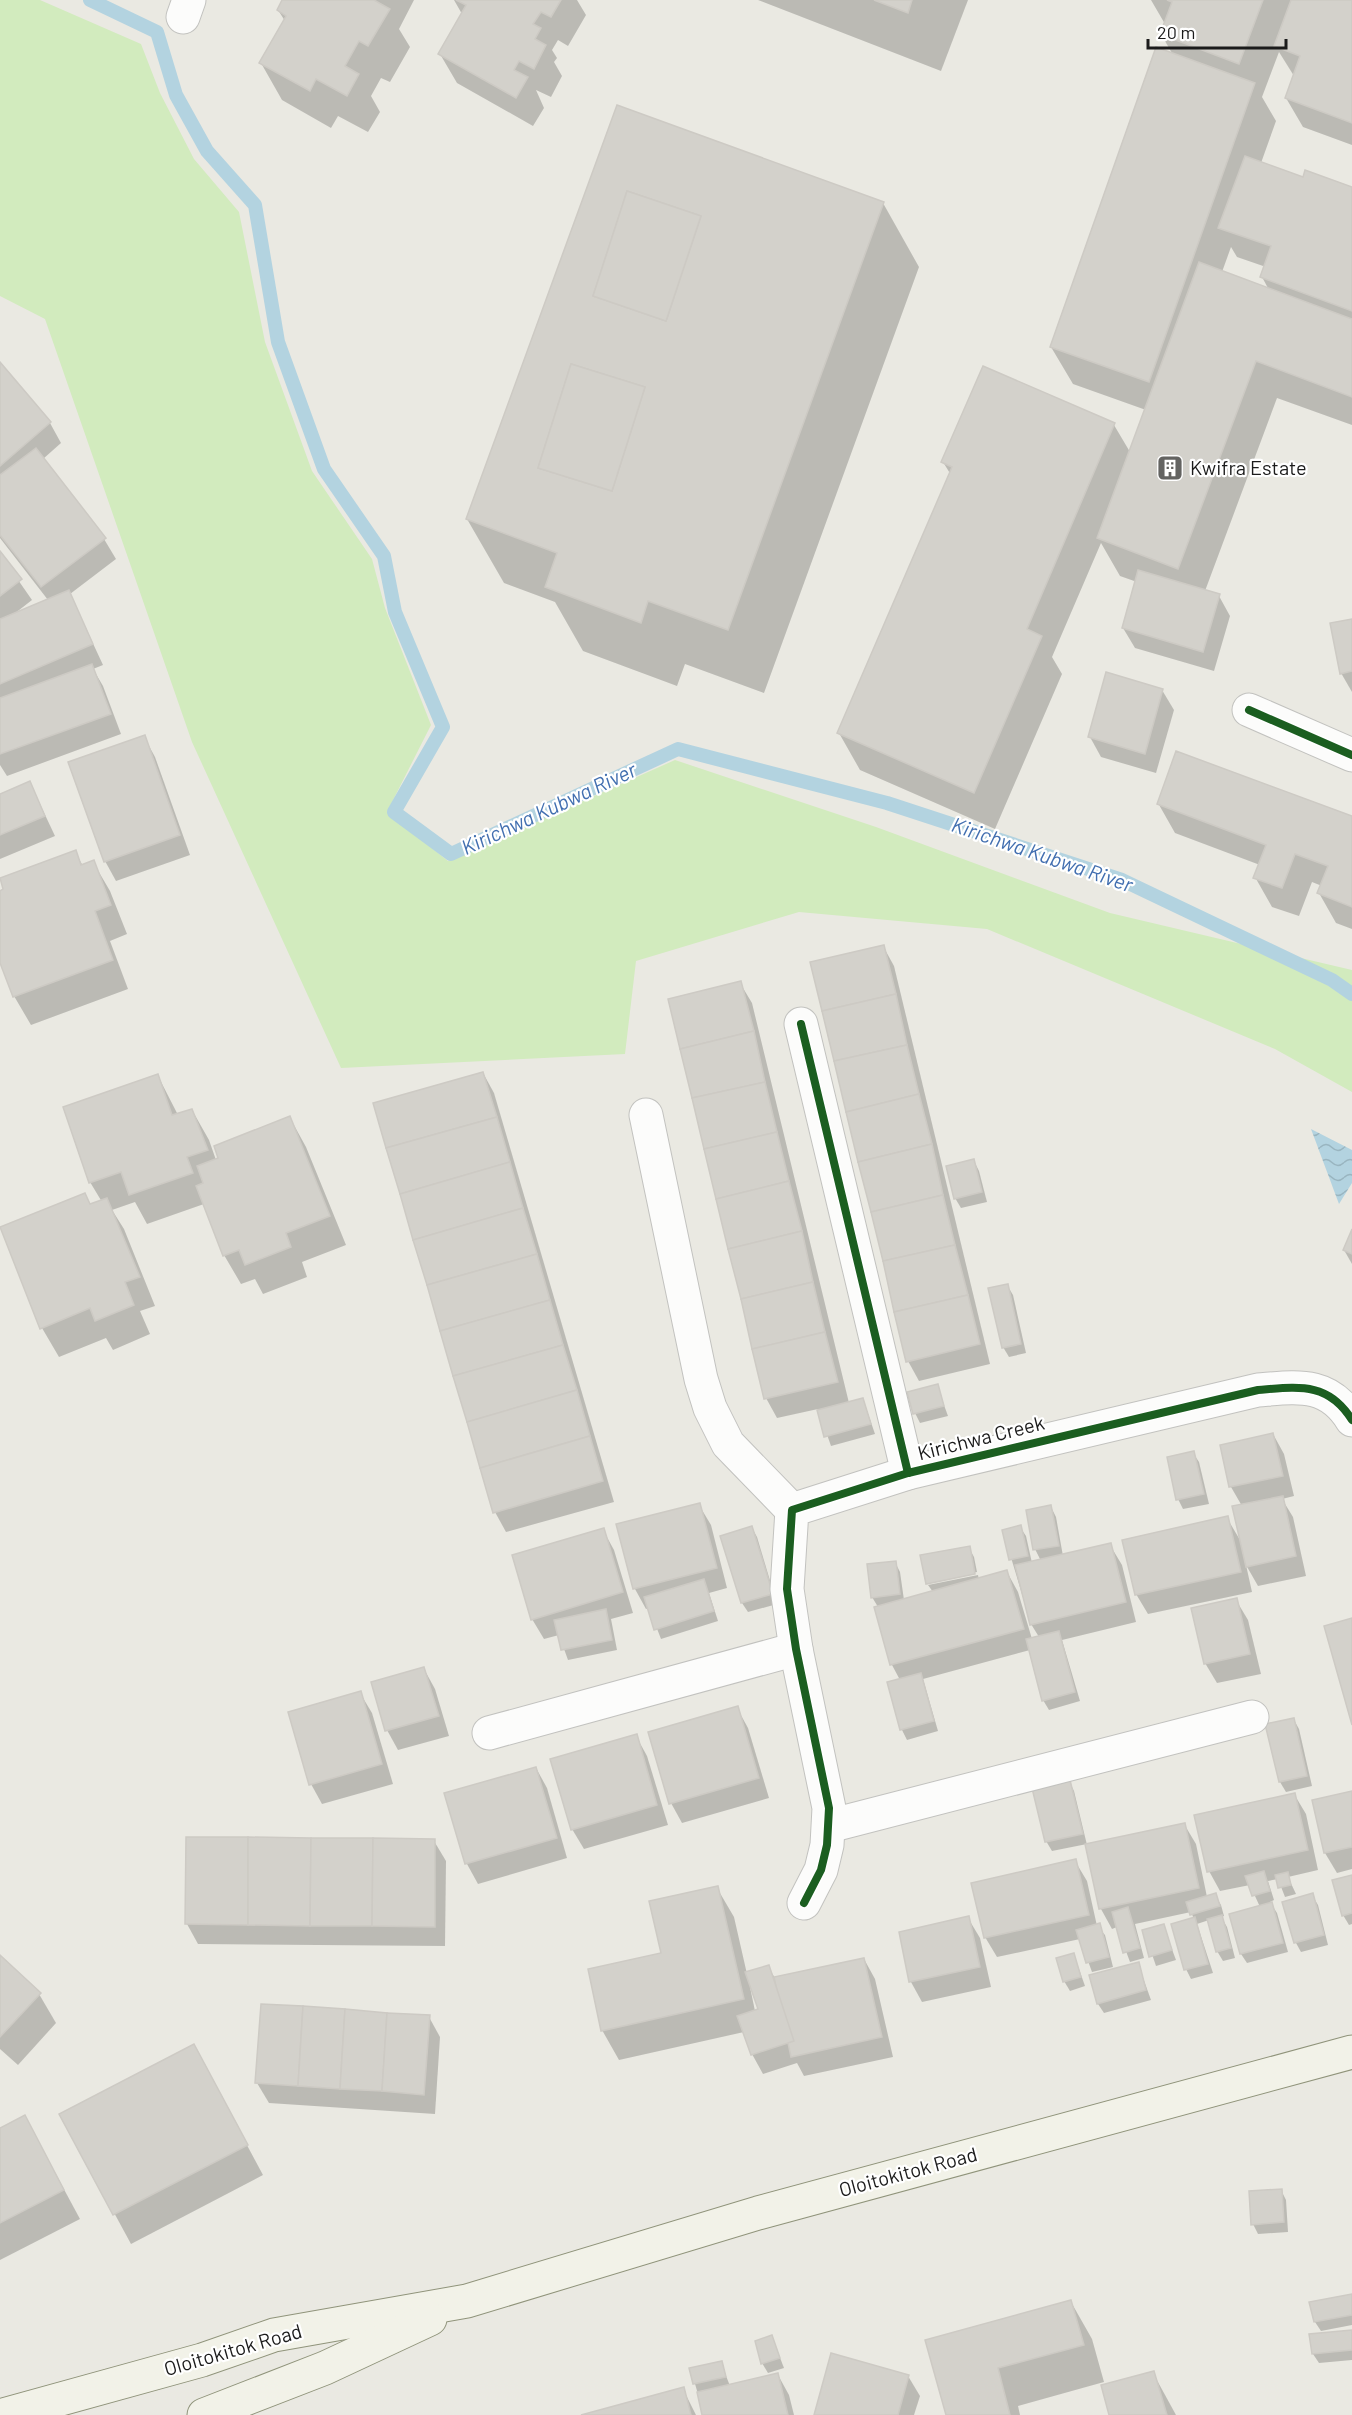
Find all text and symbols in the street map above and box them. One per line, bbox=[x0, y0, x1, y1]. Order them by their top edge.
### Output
scale bar bbox=[1148, 12, 1286, 50]
text: 20 m bbox=[1157, 21, 1195, 43]
building icon: Kwifra Estate bbox=[1155, 453, 1185, 483]
place label: Kwifra Estate bbox=[1190, 455, 1307, 479]
water label: Kirichwa Kubwa River bbox=[457, 756, 640, 859]
water label: Kirichwa Kubwa River bbox=[949, 811, 1137, 897]
street label: Kirichwa Creek bbox=[915, 1410, 1047, 1464]
street label: Oloitokitok Road bbox=[836, 2141, 980, 2201]
street label: Oloitokitok Road bbox=[161, 2318, 304, 2380]

